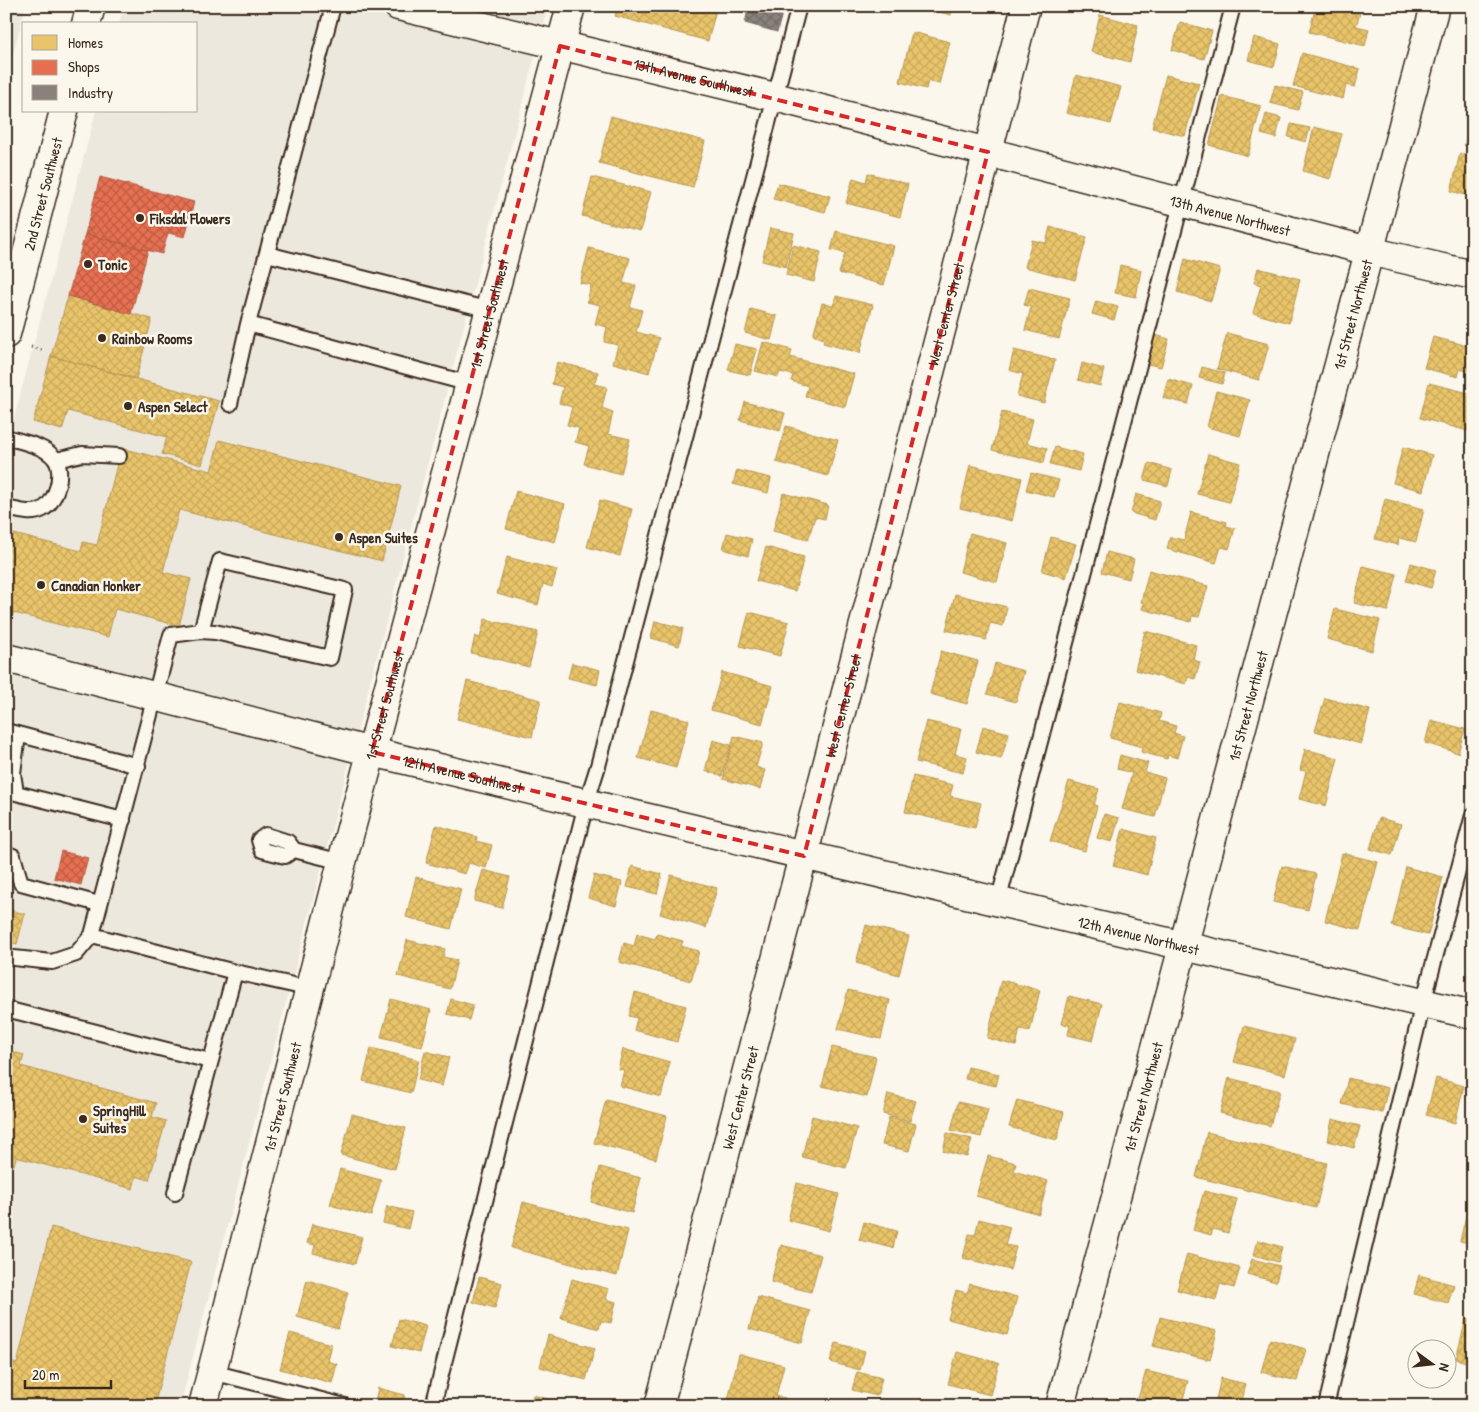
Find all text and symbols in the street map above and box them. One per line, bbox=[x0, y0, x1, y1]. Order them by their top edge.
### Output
legend bbox=[22, 22, 198, 112]
text: Homes bbox=[68, 32, 103, 53]
street label: 13th Avenue Southwest bbox=[631, 53, 757, 102]
text: Shops bbox=[68, 56, 100, 77]
text: Industry bbox=[68, 82, 113, 103]
street label: 2nd Street Southwest bbox=[18, 134, 67, 252]
street label: 13th Avenue Northwest bbox=[1168, 189, 1294, 241]
place label: Fiksdal Flowers bbox=[149, 208, 231, 229]
marker: Fiksdal Flowers bbox=[134, 212, 146, 224]
place label: Tonic bbox=[97, 254, 128, 275]
street label: 1st Street Southwest bbox=[464, 256, 514, 371]
street label: 1st Street Northwest bbox=[1328, 256, 1377, 372]
marker: Tonic bbox=[82, 258, 94, 270]
street label: West Center Street bbox=[922, 259, 969, 368]
place label: Rainbow Rooms bbox=[112, 328, 193, 349]
marker: Rainbow Rooms bbox=[96, 332, 108, 344]
place label: Aspen Select bbox=[138, 396, 208, 418]
marker: Aspen Select bbox=[122, 400, 134, 412]
place label: Aspen Suites bbox=[349, 527, 418, 549]
marker: Aspen Suites bbox=[333, 531, 345, 543]
place label: Canadian Honker bbox=[51, 575, 141, 596]
marker: Canadian Honker bbox=[35, 579, 47, 591]
street label: 1st Street Southwest bbox=[359, 647, 409, 762]
street label: 1st Street Northwest bbox=[1223, 647, 1273, 763]
street label: West Center Street bbox=[819, 651, 866, 760]
street label: 12th Avenue Southwest bbox=[400, 749, 526, 798]
street label: 12th Avenue Northwest bbox=[1076, 910, 1202, 960]
street label: 1st Street Southwest bbox=[258, 1039, 306, 1154]
street label: 1st Street Northwest bbox=[1118, 1039, 1168, 1154]
street label: West Center Street bbox=[716, 1043, 764, 1151]
place label: SpringHill Suites bbox=[93, 1100, 146, 1138]
marker: SpringHill Suites bbox=[77, 1113, 89, 1125]
north arrow bbox=[1406, 1340, 1456, 1390]
scale bar bbox=[25, 1357, 111, 1389]
text: N bbox=[1435, 1361, 1455, 1374]
text: 20 m bbox=[32, 1364, 59, 1385]

